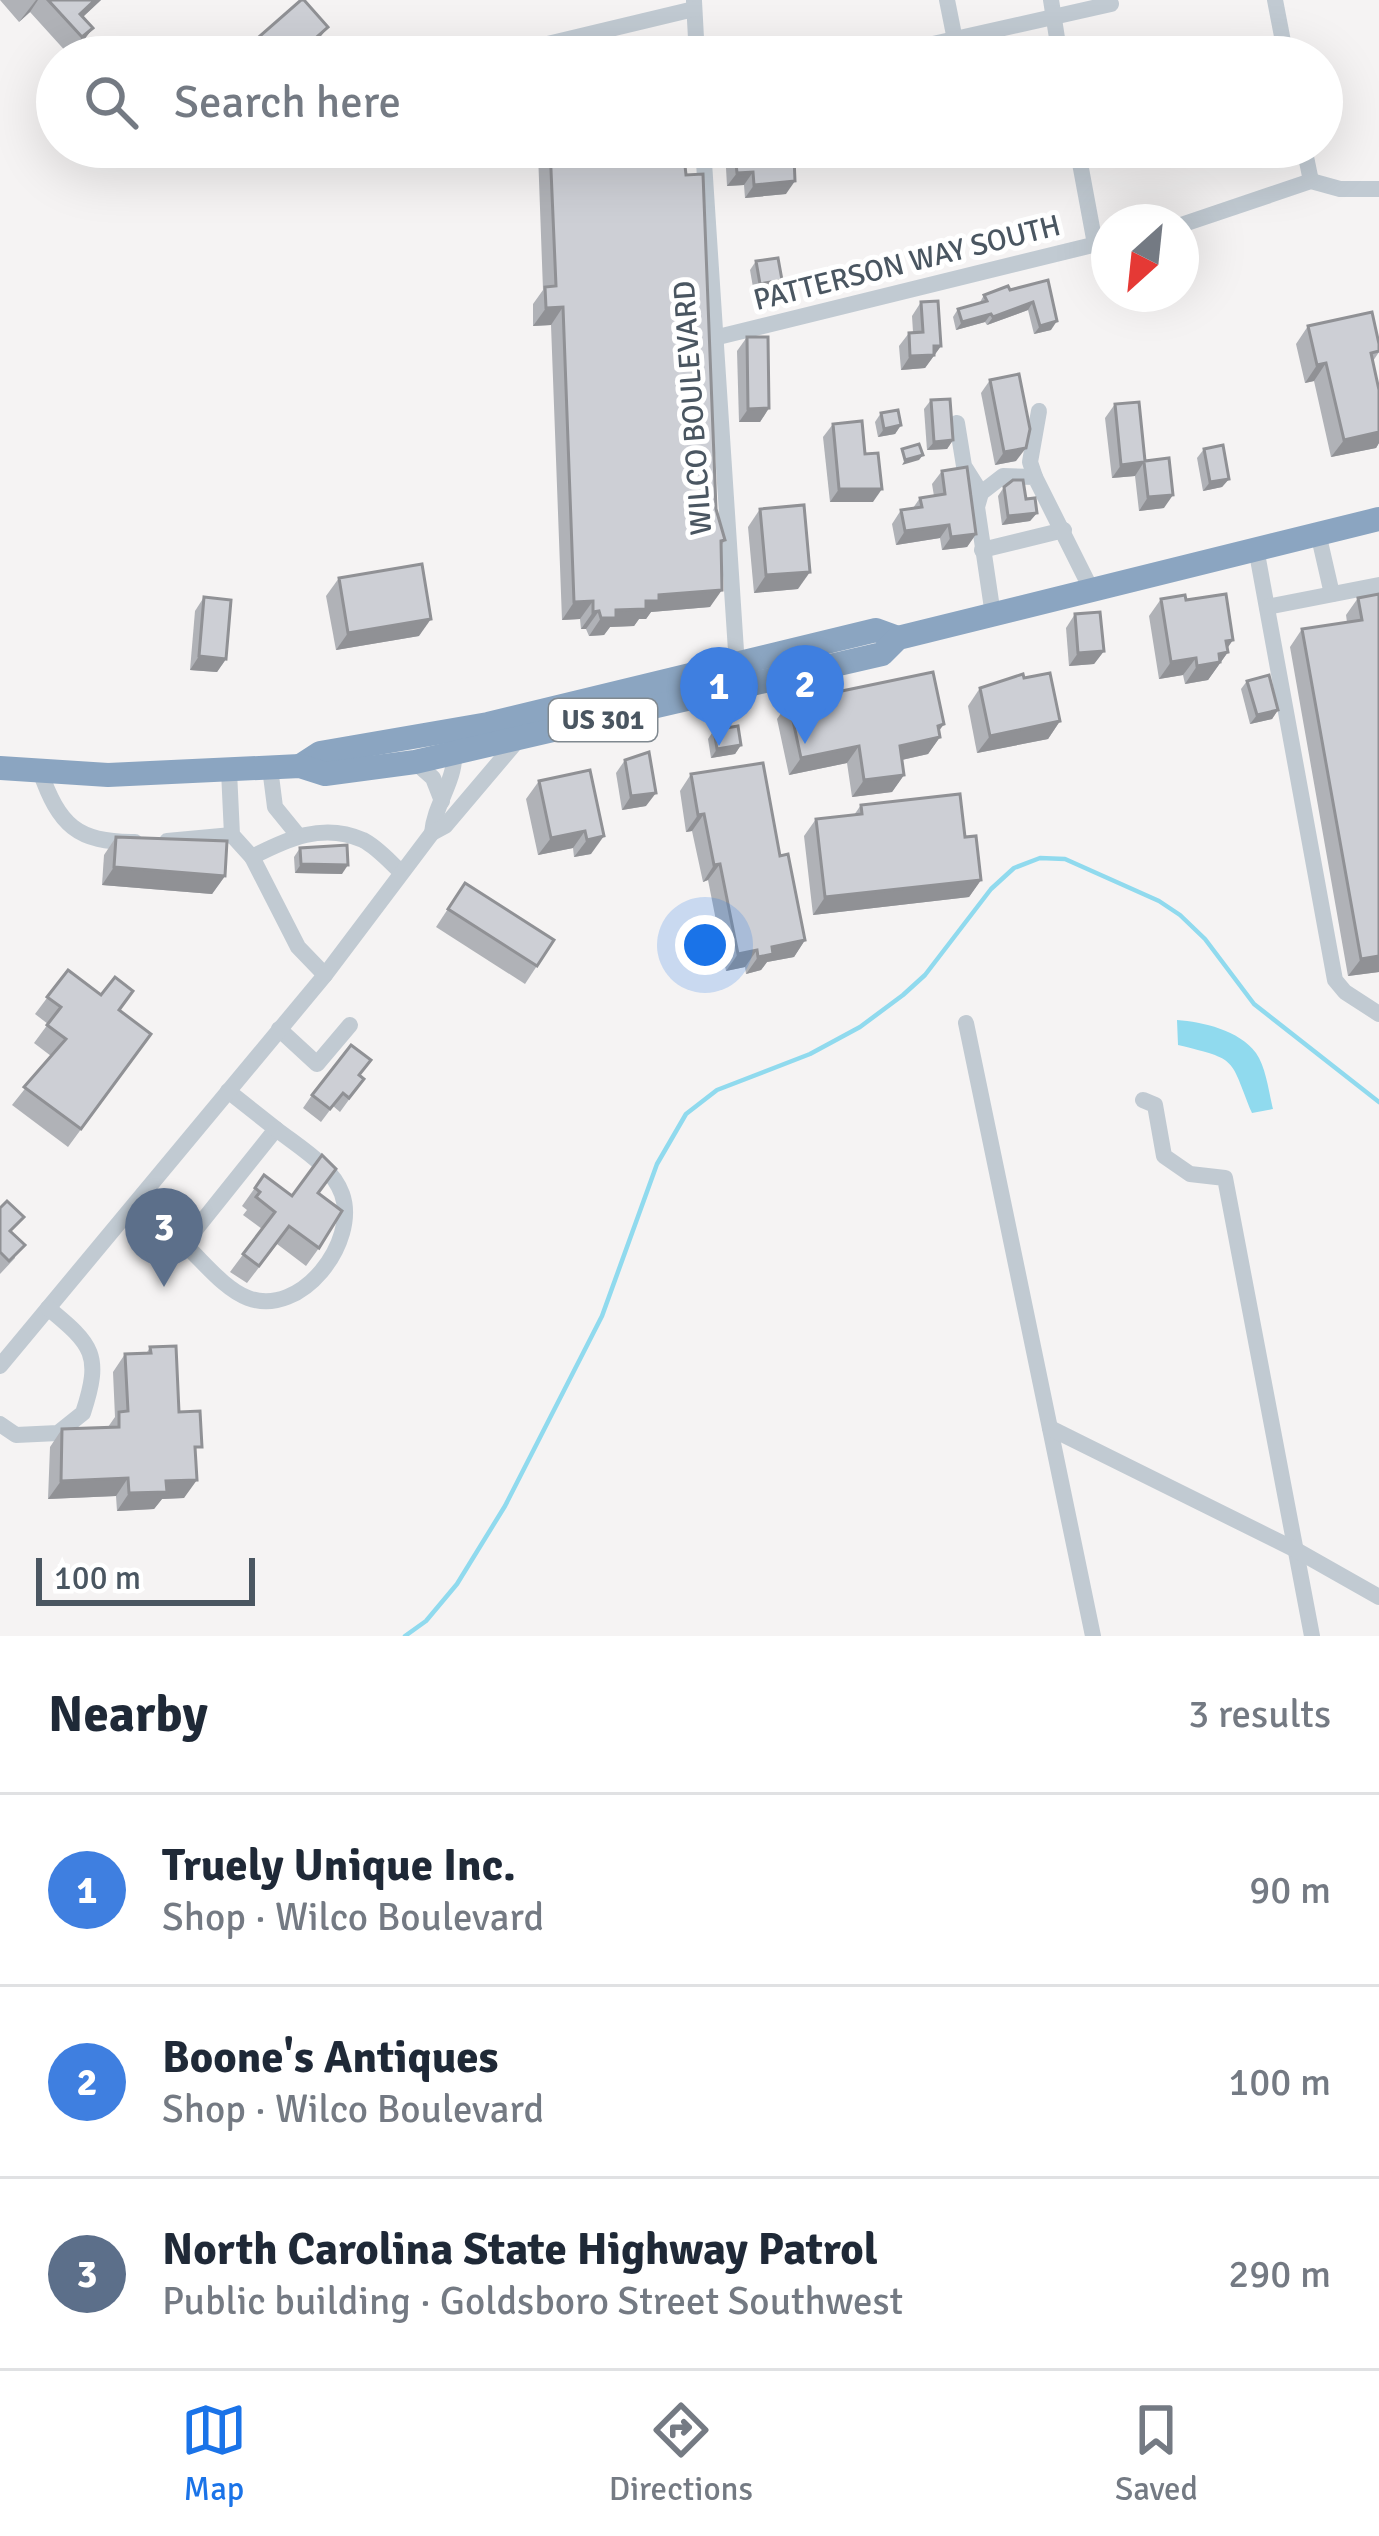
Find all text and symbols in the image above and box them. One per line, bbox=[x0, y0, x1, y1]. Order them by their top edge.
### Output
search box bbox=[36, 36, 1343, 168]
icon: search bbox=[78, 69, 144, 135]
text: Search here bbox=[174, 75, 401, 130]
north arrow bbox=[1091, 204, 1199, 312]
street label: PATTERSON WAY SOUTH bbox=[750, 207, 1064, 319]
street label: WILCO BOULEVARD bbox=[666, 280, 720, 536]
pin: 2 bbox=[766, 645, 844, 744]
pin: 1 bbox=[680, 647, 758, 746]
road number: US 301 bbox=[549, 699, 657, 741]
your location bbox=[675, 915, 735, 975]
pin: 3 bbox=[125, 1188, 203, 1287]
scale bar bbox=[36, 1552, 255, 1605]
text: 100 m bbox=[54, 1558, 141, 1599]
text: Nearby bbox=[48, 1683, 208, 1746]
text: 3 results bbox=[1188, 1690, 1331, 1738]
text: Truely Unique Inc. bbox=[162, 1838, 516, 1893]
text: 1 bbox=[76, 1866, 98, 1914]
text: 90 m bbox=[1249, 1866, 1331, 1914]
text: Shop · Wilco Boulevard bbox=[162, 1893, 544, 1941]
text: Boone's Antiques bbox=[162, 2030, 499, 2085]
text: 2 bbox=[76, 2058, 98, 2106]
text: 100 m bbox=[1228, 2058, 1331, 2106]
text: Shop · Wilco Boulevard bbox=[162, 2085, 544, 2133]
text: North Carolina State Highway Patrol bbox=[162, 2222, 878, 2277]
text: 3 bbox=[76, 2250, 98, 2298]
text: 290 m bbox=[1228, 2250, 1331, 2298]
text: Public building · Goldsboro Street Southwest bbox=[162, 2277, 903, 2325]
tab: Map bbox=[181, 2397, 247, 2510]
tab: Directions bbox=[609, 2397, 753, 2510]
tab: Saved bbox=[1115, 2397, 1198, 2510]

